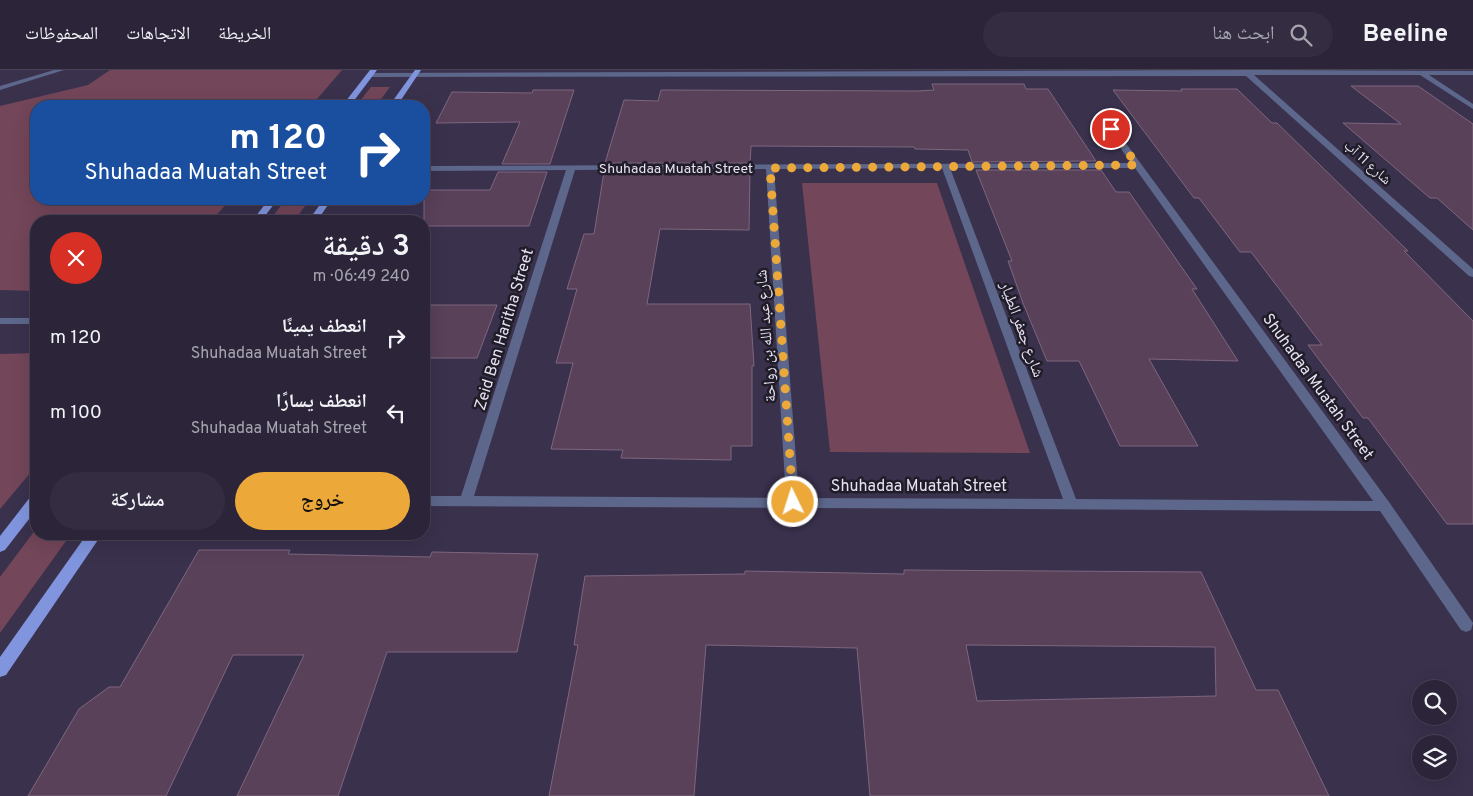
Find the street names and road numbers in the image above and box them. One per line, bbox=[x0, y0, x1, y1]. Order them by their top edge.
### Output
street label: شارع 11 آب bbox=[1340, 137, 1394, 189]
street label: Shuhadaa Muatah Street bbox=[599, 161, 753, 178]
street label: Zeid Ben Haritha Street bbox=[471, 246, 539, 413]
street label: شارع عبد الله بن رواحة bbox=[752, 269, 782, 403]
street label: شارع جعفر الطيار bbox=[994, 278, 1048, 380]
street label: Shuhadaa Muatah Street bbox=[1257, 310, 1377, 464]
street label: Shuhadaa Muatah Street bbox=[831, 477, 1007, 497]

